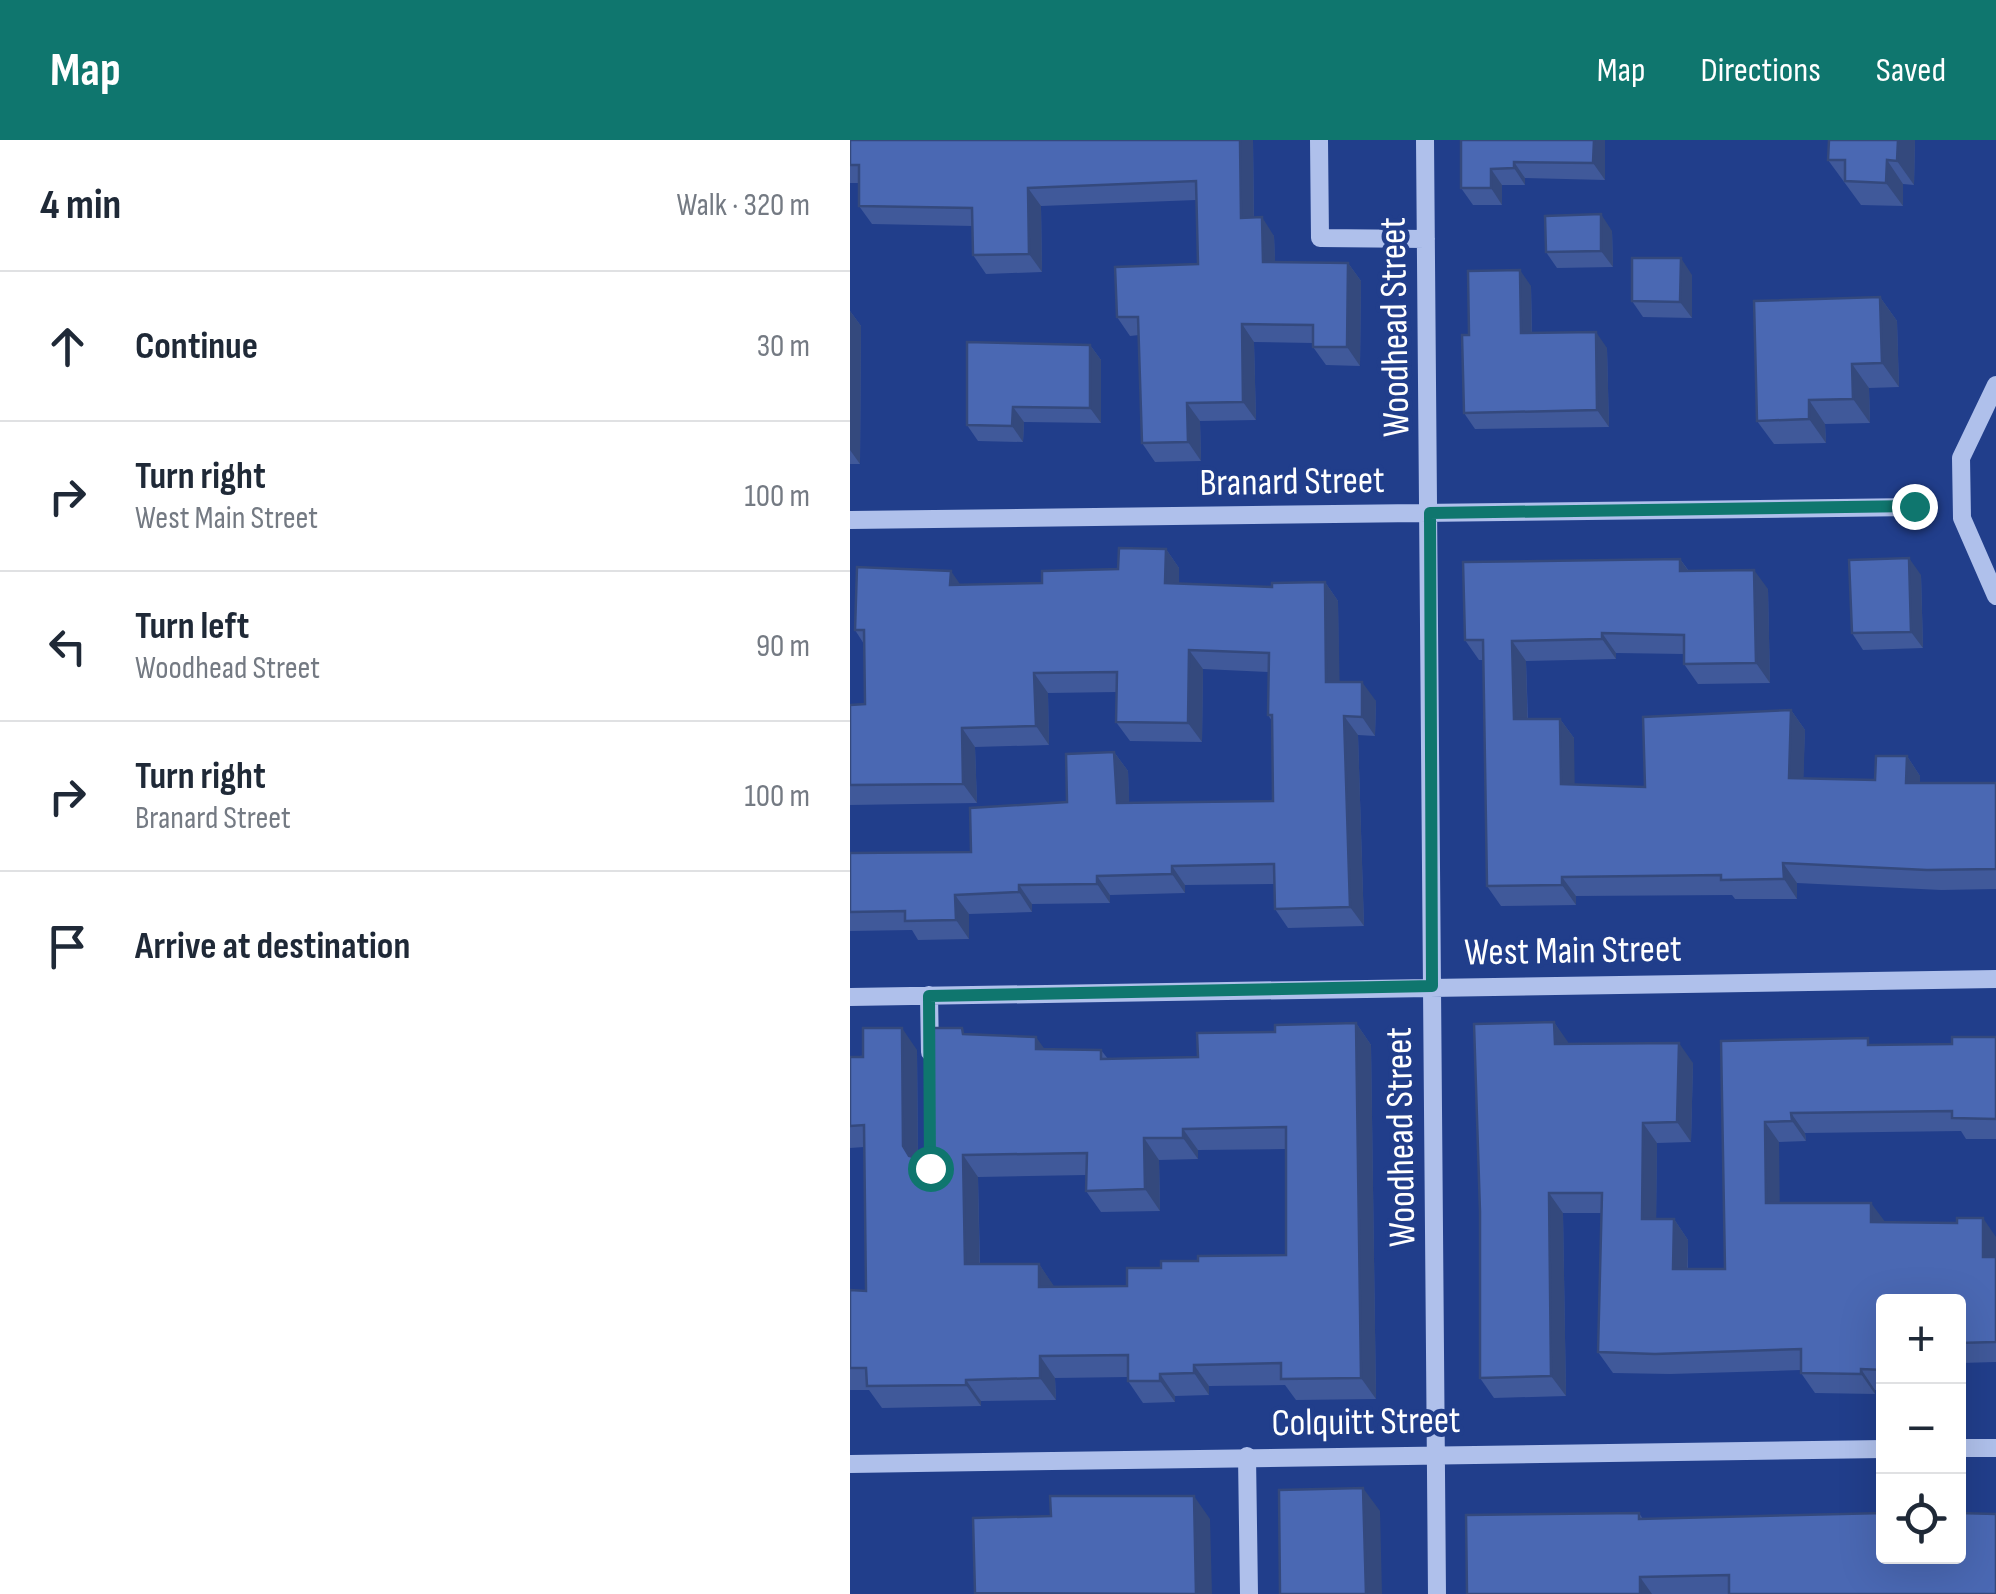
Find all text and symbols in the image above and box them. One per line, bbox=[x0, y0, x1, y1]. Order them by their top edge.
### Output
text: Map bbox=[50, 42, 121, 99]
text: Map bbox=[1597, 49, 1646, 92]
text: Directions bbox=[1701, 49, 1821, 92]
text: Saved bbox=[1876, 49, 1946, 92]
text: 4 min bbox=[40, 180, 121, 231]
text: Walk · 320 m bbox=[676, 186, 810, 225]
street label: Woodhead Street bbox=[1371, 217, 1419, 437]
icon: ahead bbox=[40, 319, 95, 374]
text: Continue bbox=[135, 324, 258, 369]
text: 30 m bbox=[757, 327, 810, 366]
text: Turn right bbox=[135, 454, 266, 499]
street label: Branard Street bbox=[1199, 458, 1385, 506]
icon: right bbox=[40, 469, 95, 524]
text: 100 m bbox=[745, 477, 810, 516]
route end bbox=[1892, 484, 1938, 530]
text: West Main Street bbox=[135, 499, 318, 538]
text: Turn left bbox=[135, 604, 249, 649]
icon: left bbox=[40, 619, 95, 674]
text: 90 m bbox=[756, 627, 810, 666]
text: Woodhead Street bbox=[135, 649, 320, 688]
text: Turn right bbox=[135, 754, 266, 799]
icon: right bbox=[40, 769, 95, 824]
text: 100 m bbox=[745, 777, 810, 816]
text: Branard Street bbox=[135, 799, 291, 838]
icon: arrive bbox=[40, 919, 95, 974]
text: Arrive at destination bbox=[135, 924, 410, 969]
street label: West Main Street bbox=[1464, 927, 1682, 975]
street label: Woodhead Street bbox=[1377, 1027, 1425, 1247]
route start bbox=[908, 1146, 954, 1192]
map controls bbox=[1876, 1294, 1966, 1564]
button: + bbox=[1876, 1294, 1966, 1384]
button: − bbox=[1876, 1384, 1966, 1474]
street label: Colquitt Street bbox=[1271, 1398, 1461, 1446]
button: locate bbox=[1876, 1474, 1966, 1564]

